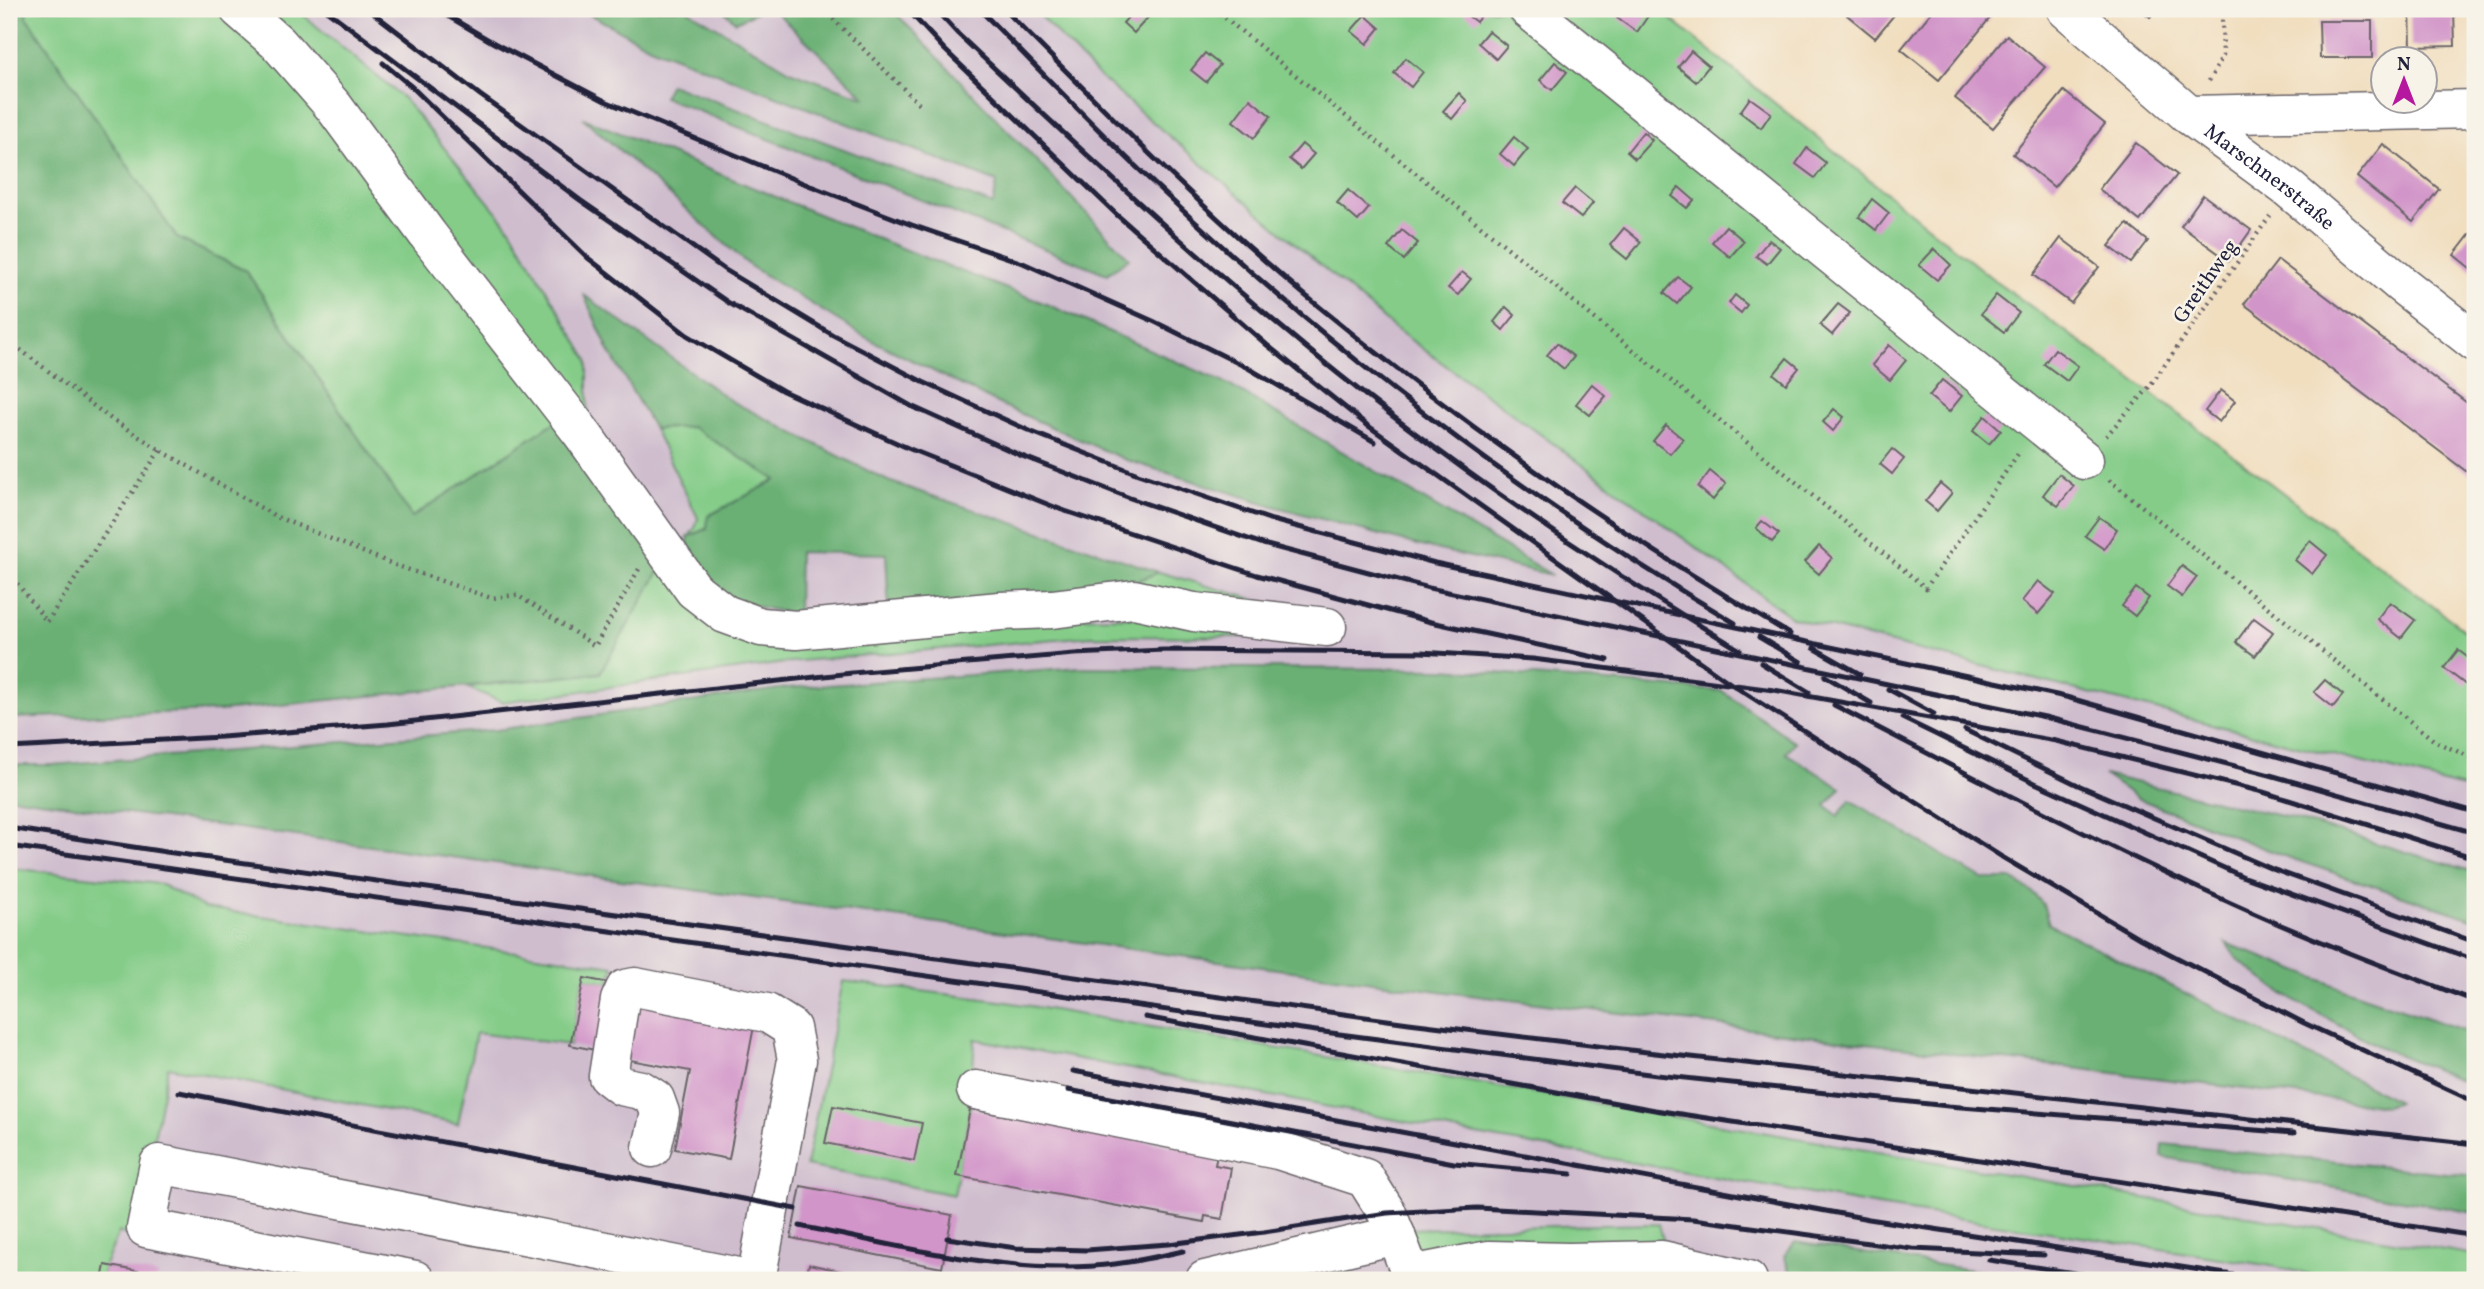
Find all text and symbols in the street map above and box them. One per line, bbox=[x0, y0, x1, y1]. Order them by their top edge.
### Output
north arrow bbox=[2368, 46, 2438, 116]
text: N bbox=[2397, 52, 2411, 78]
street label: Marschnerstraße bbox=[2197, 118, 2341, 238]
street label: Greithweg bbox=[2167, 234, 2246, 330]

